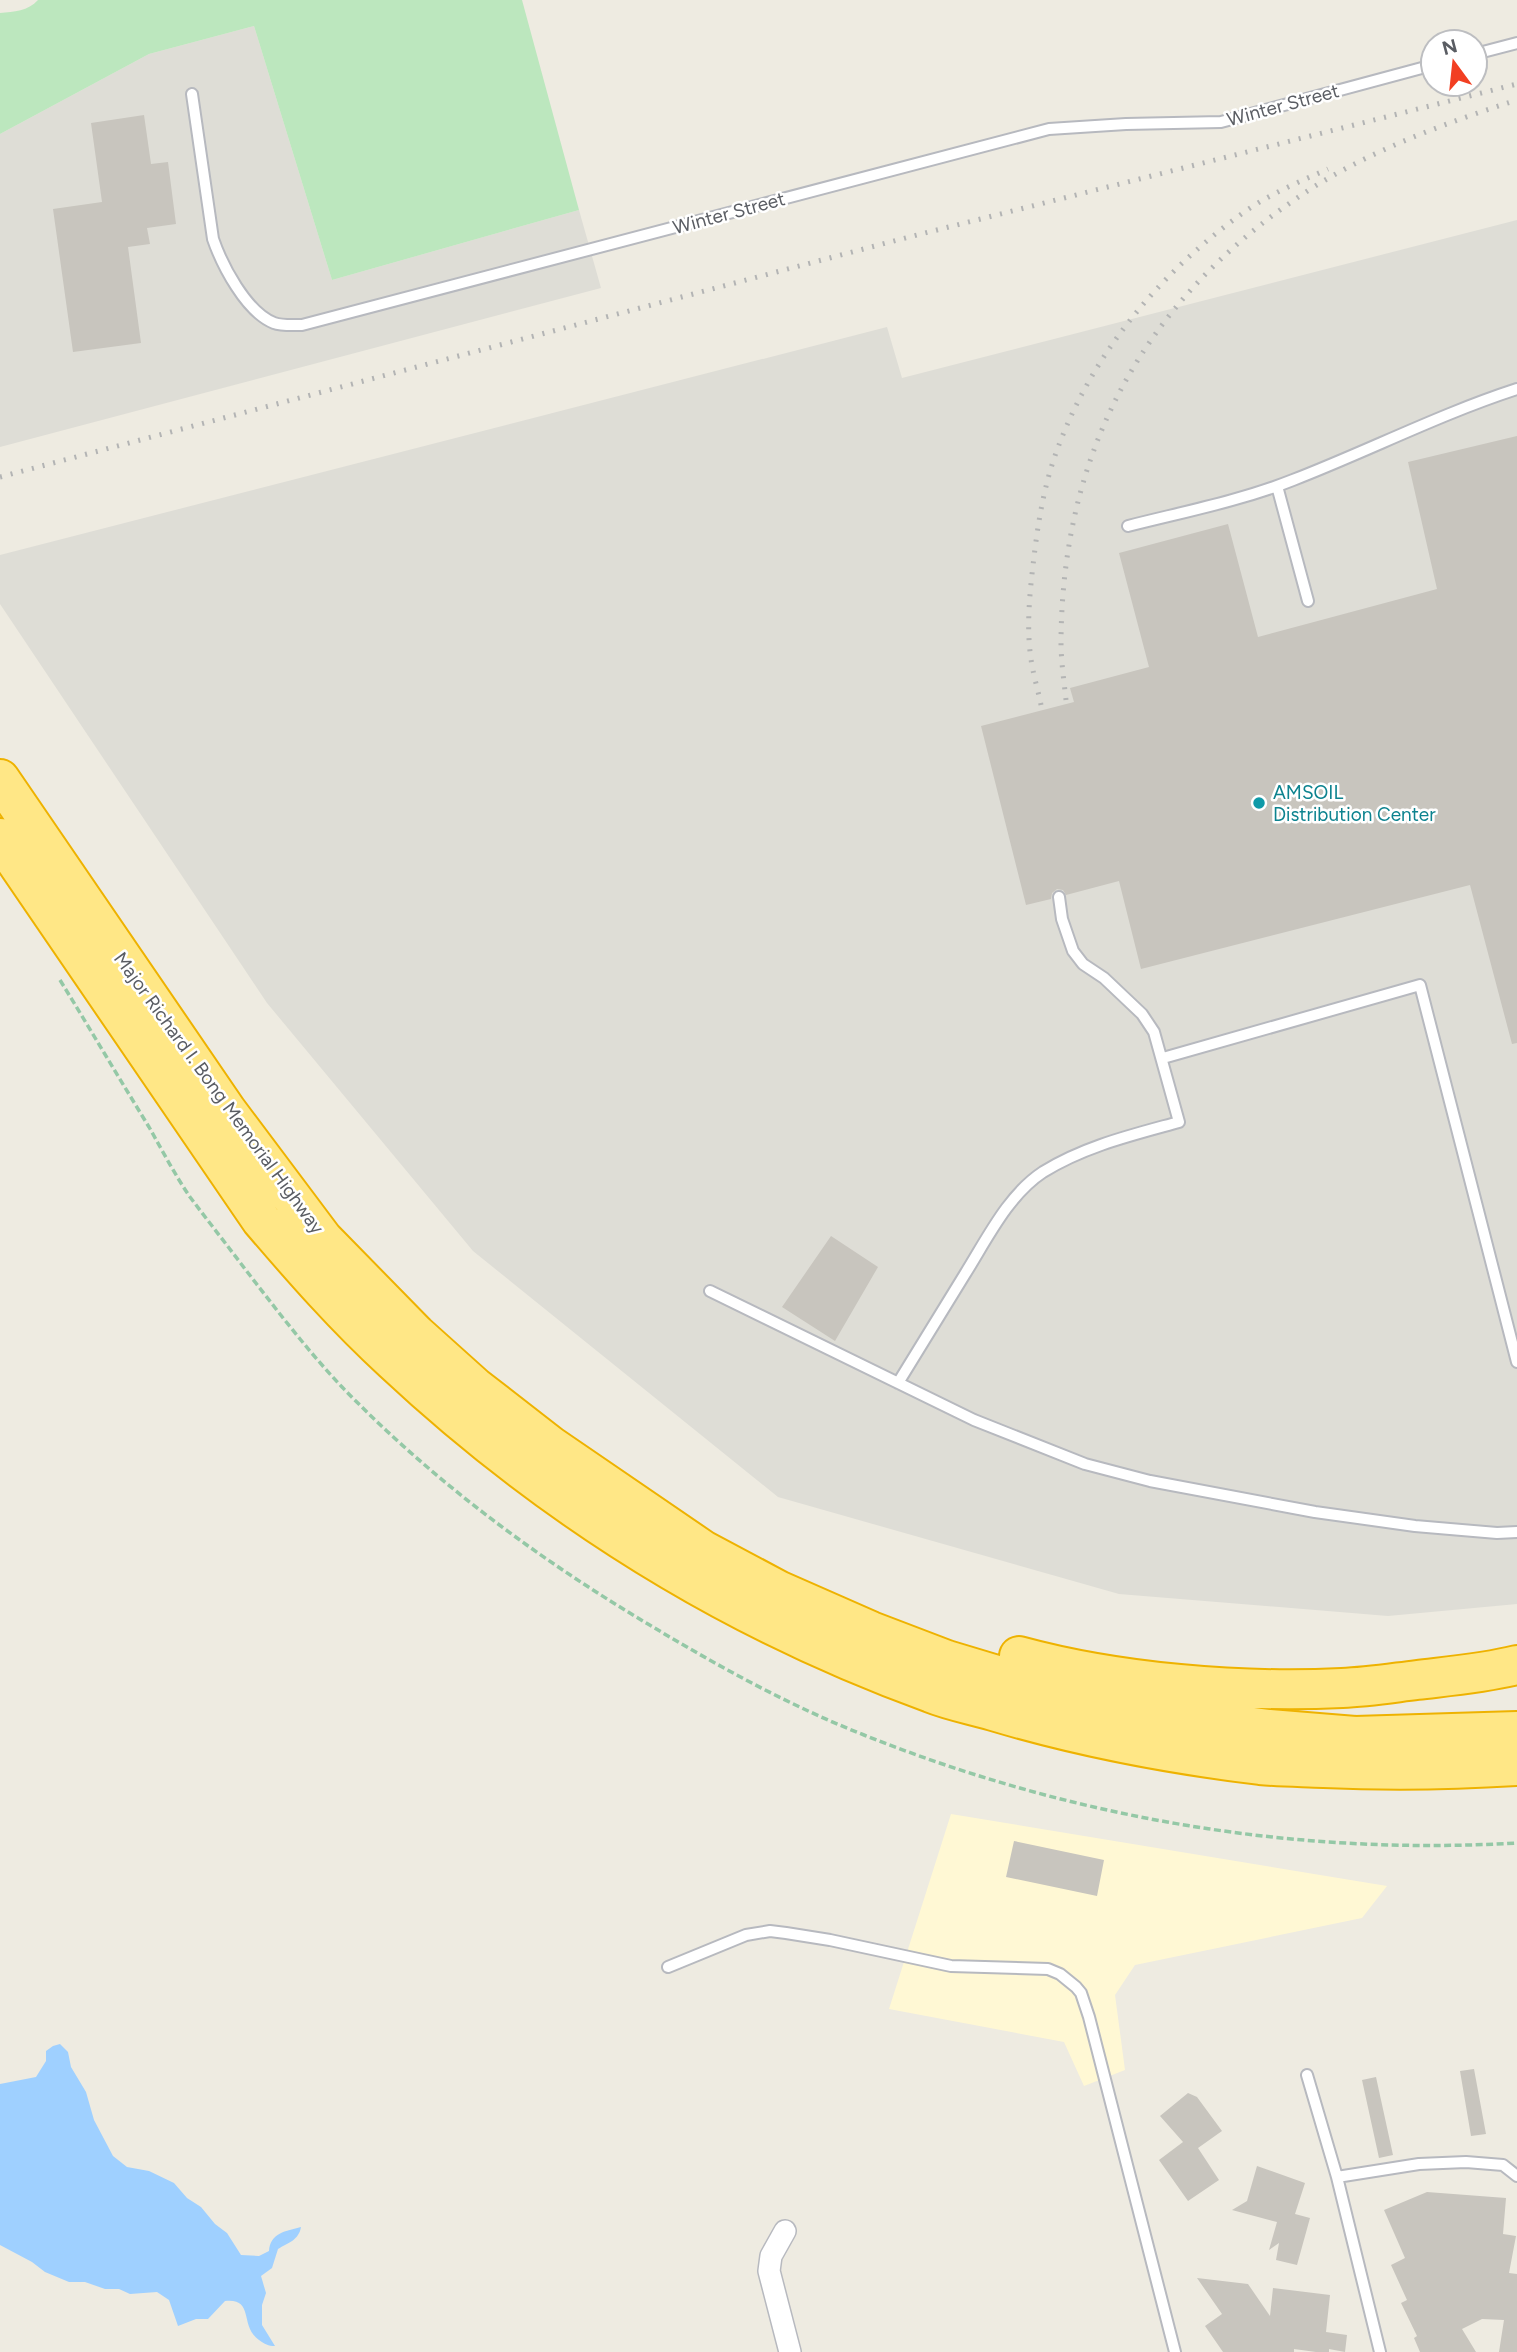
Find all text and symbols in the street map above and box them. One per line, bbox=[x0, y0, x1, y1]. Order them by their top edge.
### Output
north arrow bbox=[1419, 28, 1489, 98]
text: N bbox=[1440, 34, 1460, 60]
street label: Winter Street bbox=[1224, 79, 1342, 131]
street label: Winter Street bbox=[670, 187, 788, 239]
place label: AMSOIL Distribution Center bbox=[1273, 781, 1436, 826]
marker: AMSOIL Distribution Center bbox=[1251, 795, 1267, 811]
street label: Major Richard I. Bong Memorial Highway bbox=[109, 948, 329, 1238]

